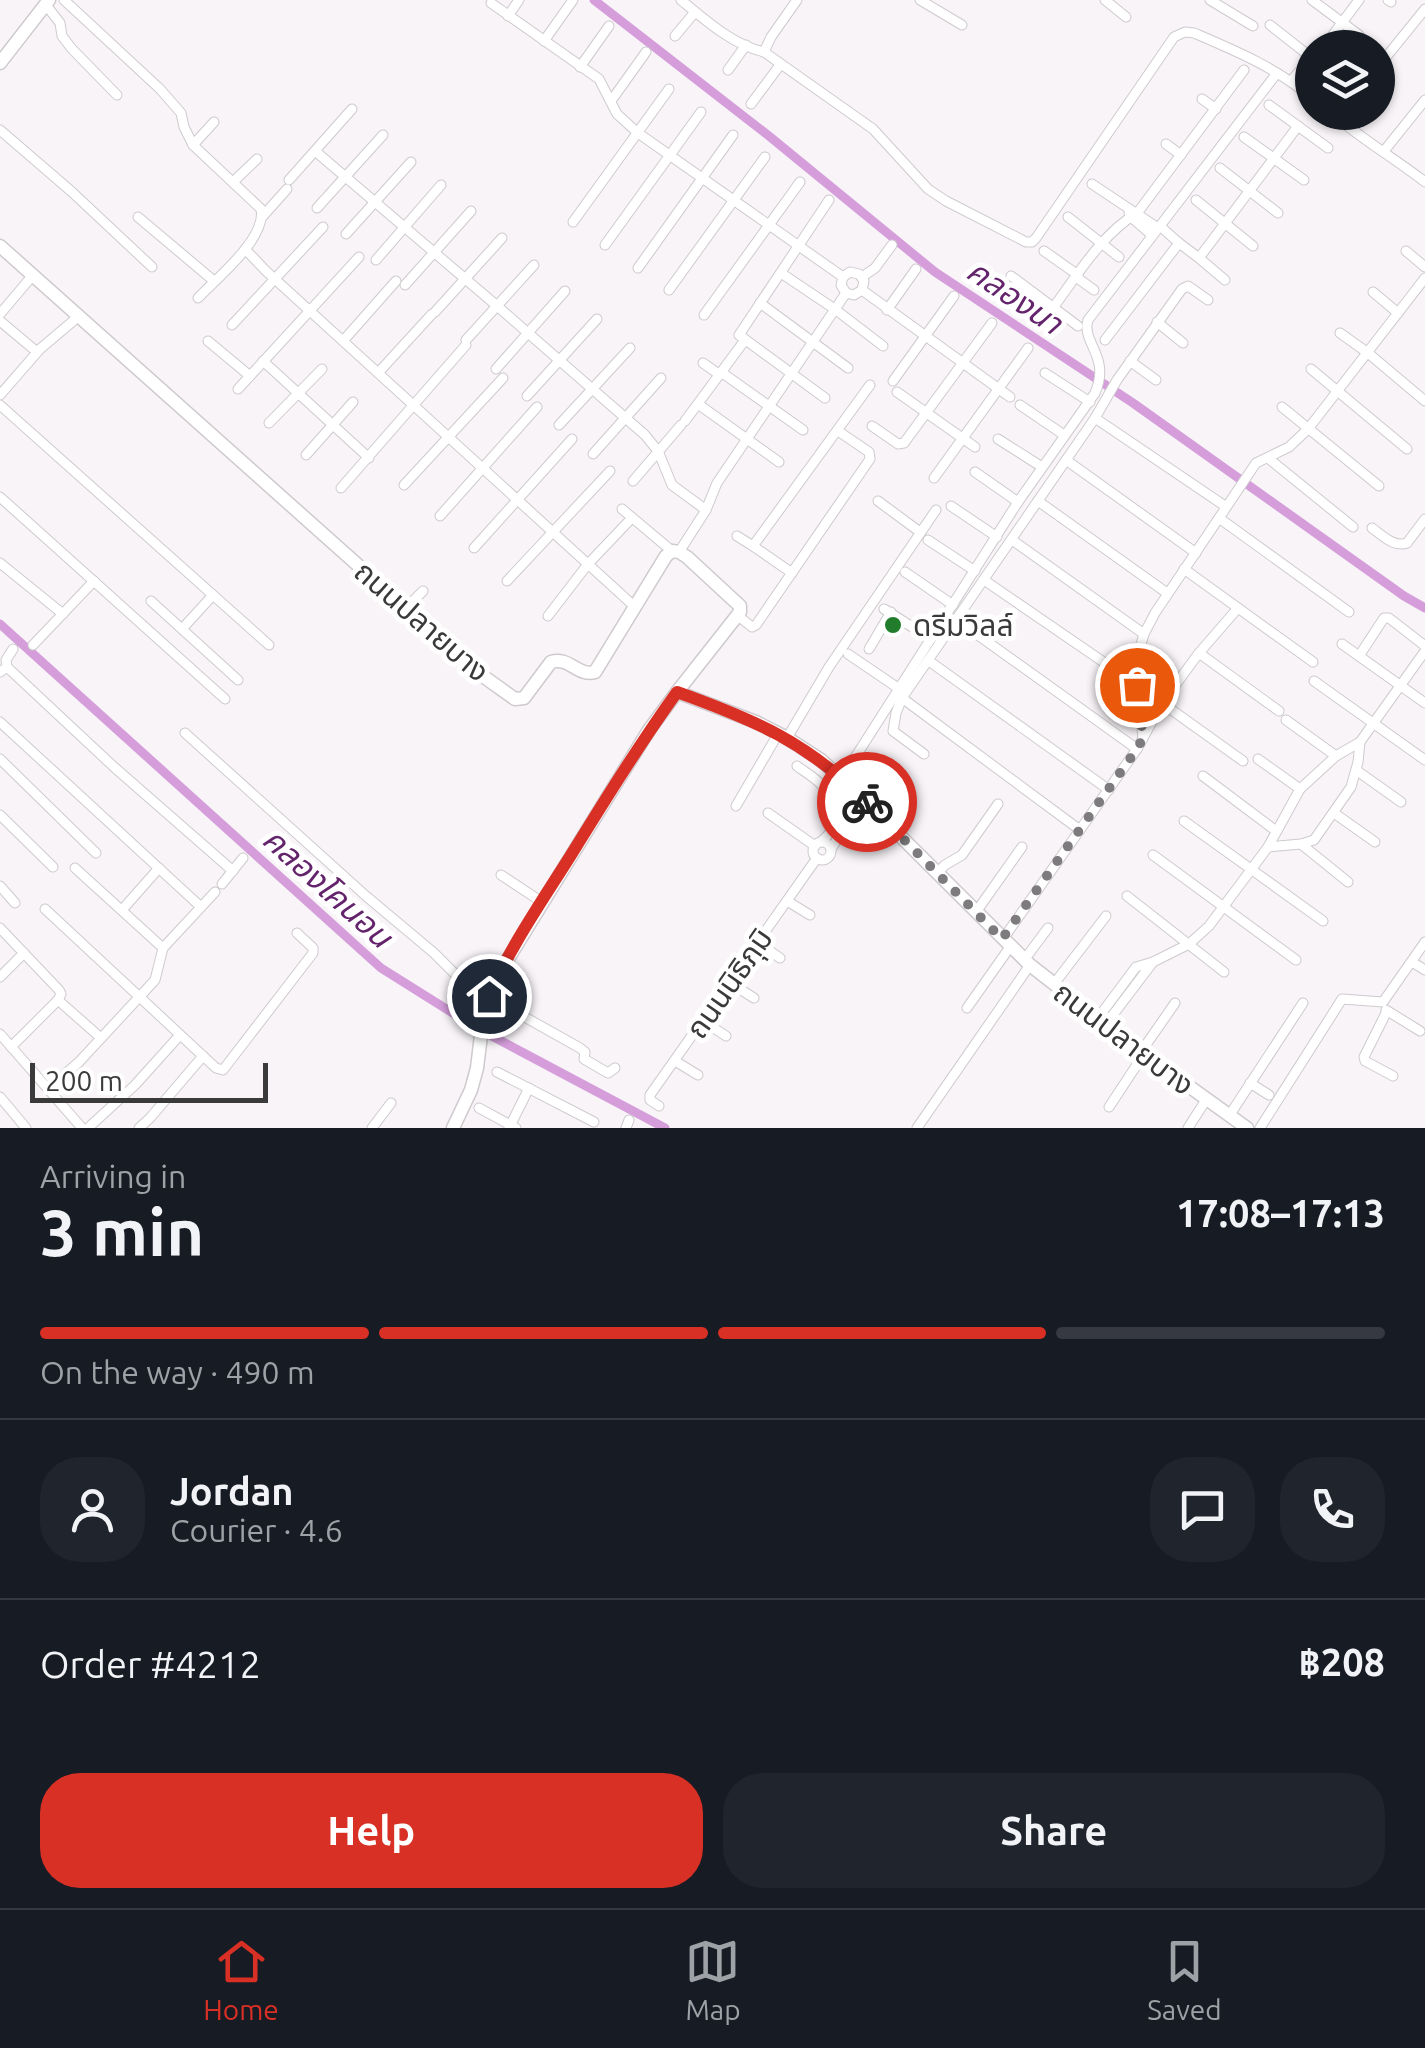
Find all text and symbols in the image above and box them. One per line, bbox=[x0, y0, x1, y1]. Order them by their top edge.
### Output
map controls bbox=[1295, 30, 1395, 130]
button: layers bbox=[1295, 30, 1395, 130]
water label: คลองนา bbox=[961, 251, 1071, 342]
street label: ถนนปลายบาง bbox=[348, 554, 496, 688]
place label: ดรีมวิลล์ bbox=[913, 608, 1014, 642]
marker: ดรีมวิลล์ bbox=[882, 614, 904, 636]
pin bbox=[1095, 643, 1180, 728]
icon: bag bbox=[1110, 658, 1165, 713]
courier bbox=[817, 752, 917, 852]
icon: bike bbox=[840, 775, 895, 830]
water label: คลองโคนอน bbox=[256, 820, 401, 956]
street label: ถนนนิธิภุมิ bbox=[679, 922, 781, 1046]
pin bbox=[447, 954, 532, 1039]
icon: home bbox=[462, 969, 517, 1024]
street label: ถนนปลายบาง bbox=[1047, 974, 1201, 1102]
scale bar bbox=[30, 1058, 268, 1102]
text: 200 m bbox=[45, 1065, 123, 1096]
text: Arriving in bbox=[40, 1158, 186, 1194]
text: 17:08–17:13 bbox=[1176, 1192, 1385, 1234]
text: 3 min bbox=[40, 1195, 204, 1268]
text: On the way · 490 m bbox=[40, 1354, 315, 1390]
button: person bbox=[40, 1457, 145, 1562]
button: chat bbox=[1150, 1457, 1255, 1562]
button: phone bbox=[1280, 1457, 1385, 1562]
text: Jordan bbox=[170, 1470, 294, 1512]
text: Courier · 4.6 bbox=[170, 1512, 343, 1548]
text: ฿208 bbox=[1299, 1641, 1385, 1683]
text: Order #4212 bbox=[40, 1643, 261, 1685]
button: Help bbox=[40, 1773, 703, 1888]
button: Share bbox=[723, 1773, 1385, 1888]
tab: Home bbox=[203, 1934, 279, 2025]
tab: Map bbox=[685, 1934, 741, 2025]
tab: Saved bbox=[1147, 1934, 1222, 2025]

